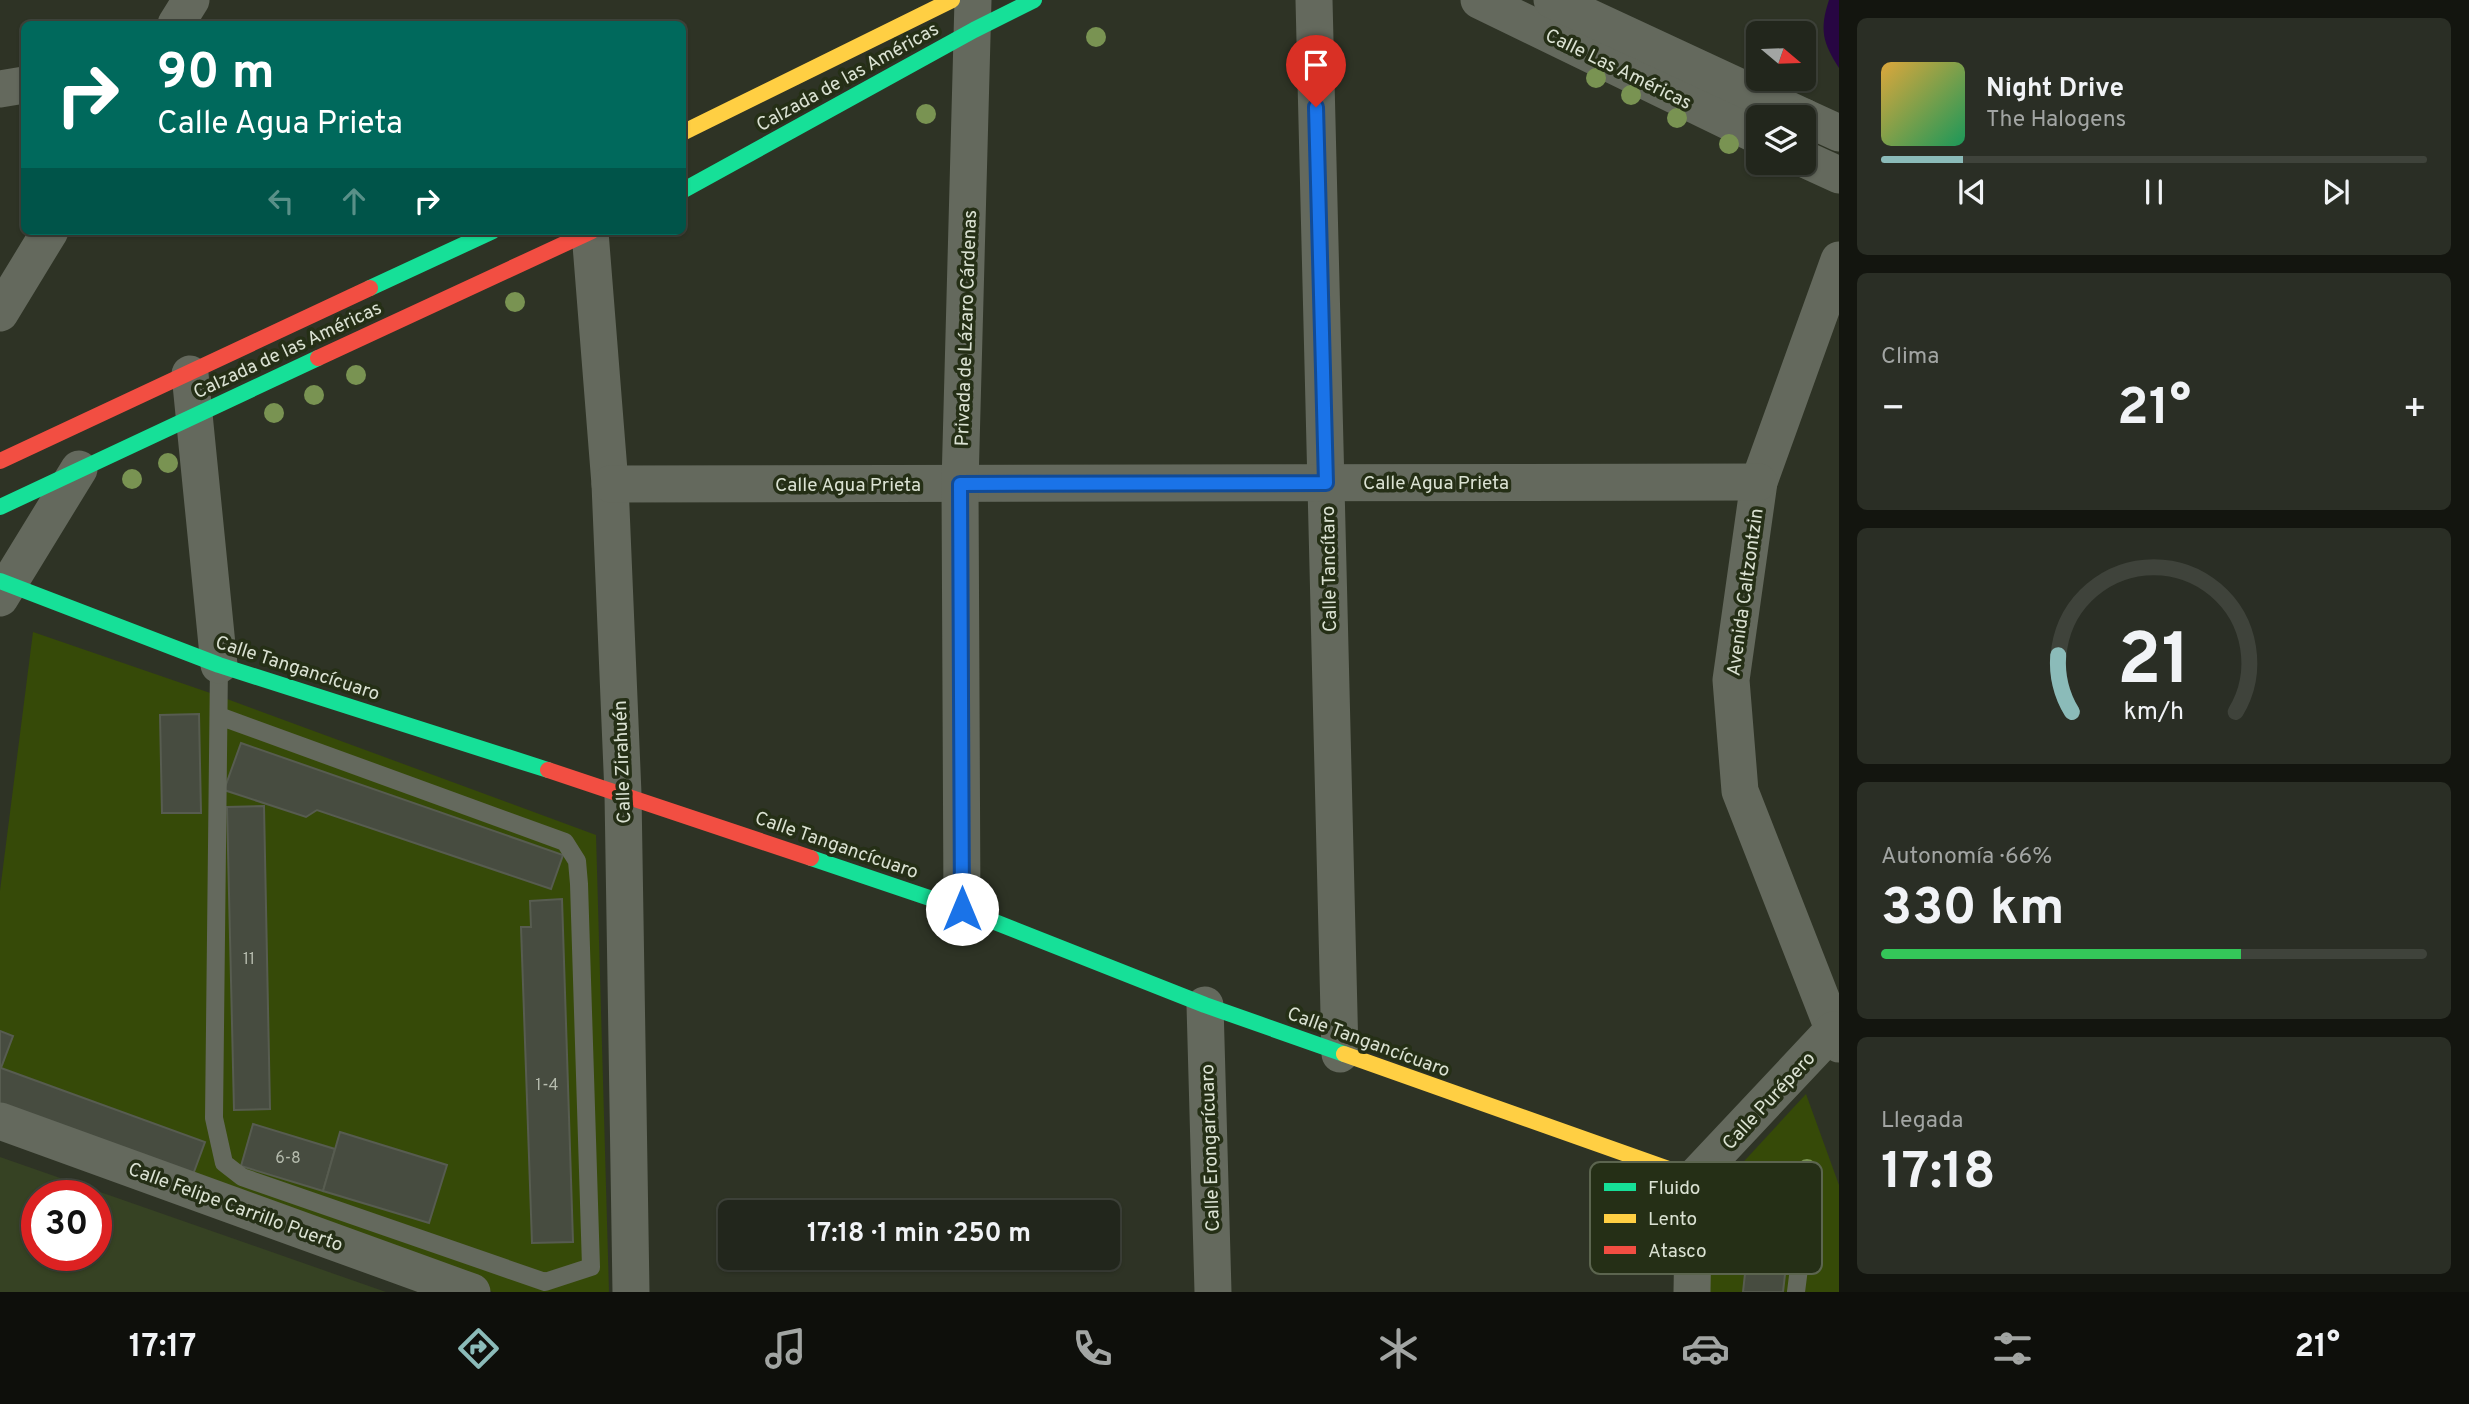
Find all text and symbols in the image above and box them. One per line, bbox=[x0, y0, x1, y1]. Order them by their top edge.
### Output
street label: Calzada de las Américas bbox=[752, 18, 943, 138]
north arrow bbox=[1746, 21, 1816, 91]
map controls bbox=[1746, 21, 1816, 175]
street label: Calle Las Américas bbox=[1541, 24, 1695, 116]
pin bbox=[1286, 35, 1346, 107]
text: 90 m bbox=[157, 44, 275, 106]
icon: arrive bbox=[1297, 46, 1335, 84]
icon: right bbox=[42, 49, 133, 140]
text: Night Drive bbox=[1986, 73, 2124, 106]
text: Calle Agua Prieta bbox=[157, 105, 403, 145]
button: layers bbox=[1746, 105, 1816, 175]
text: The Halogens bbox=[1986, 106, 2126, 135]
icon: previous bbox=[1953, 173, 1991, 211]
icon: pause bbox=[2135, 173, 2173, 211]
icon: next bbox=[2317, 173, 2355, 211]
icon: left bbox=[262, 182, 300, 220]
icon: ahead bbox=[335, 182, 373, 220]
icon: right bbox=[408, 182, 446, 220]
street label: Privada de Lázaro Cárdenas bbox=[951, 209, 983, 447]
street label: Calzada de las Américas bbox=[190, 297, 386, 405]
text: Clima bbox=[1881, 343, 1939, 372]
text: 21° bbox=[2117, 377, 2191, 443]
text: − bbox=[1881, 386, 1906, 435]
text: + bbox=[2402, 386, 2427, 435]
street label: Calle Agua Prieta bbox=[1363, 472, 1509, 496]
street label: Calle Agua Prieta bbox=[775, 474, 921, 498]
street label: Calle Tancítaro bbox=[1317, 506, 1343, 632]
street label: Avenida Caltzontzin bbox=[1722, 507, 1770, 678]
text: 21 bbox=[2117, 618, 2191, 710]
street label: Calle Tangancícuaro bbox=[212, 631, 383, 707]
text: km/h bbox=[2124, 697, 2184, 729]
street label: Calle Zirahuén bbox=[609, 700, 637, 824]
street label: Calle Tangancícuaro bbox=[751, 807, 921, 885]
text: Autonomía · 66% bbox=[1881, 843, 2052, 872]
position arrow bbox=[925, 872, 999, 946]
text: 330 km bbox=[1881, 877, 2064, 943]
house number: 11 bbox=[243, 950, 255, 970]
street label: Calle Tangancícuaro bbox=[1284, 1002, 1453, 1083]
street label: Calle Purépero bbox=[1718, 1047, 1821, 1155]
street label: Calle Erongarícuaro bbox=[1196, 1064, 1226, 1232]
house number: 1-4 bbox=[535, 1076, 559, 1096]
text: Llegada bbox=[1881, 1107, 1963, 1136]
text: 17:18 bbox=[1881, 1141, 1996, 1207]
house number: 6-8 bbox=[275, 1149, 301, 1169]
street label: Calle Felipe Carrillo Puerto bbox=[125, 1158, 346, 1258]
legend bbox=[1590, 1162, 1822, 1274]
text: Fluido bbox=[1648, 1177, 1700, 1201]
speed limit sign: 30 bbox=[21, 1180, 112, 1271]
text: Lento bbox=[1648, 1208, 1697, 1232]
text: 17:18 · 1 min · 250 m bbox=[807, 1218, 1031, 1251]
text: Atasco bbox=[1648, 1240, 1707, 1264]
icon: directions bbox=[454, 1324, 503, 1373]
icon: music bbox=[761, 1324, 810, 1373]
icon: phone bbox=[1068, 1324, 1117, 1373]
icon: climate bbox=[1374, 1324, 1423, 1373]
icon: car bbox=[1681, 1324, 1730, 1373]
icon: filters bbox=[1988, 1324, 2037, 1373]
text: 17:17 bbox=[129, 1328, 196, 1368]
text: 21° bbox=[2294, 1328, 2340, 1368]

